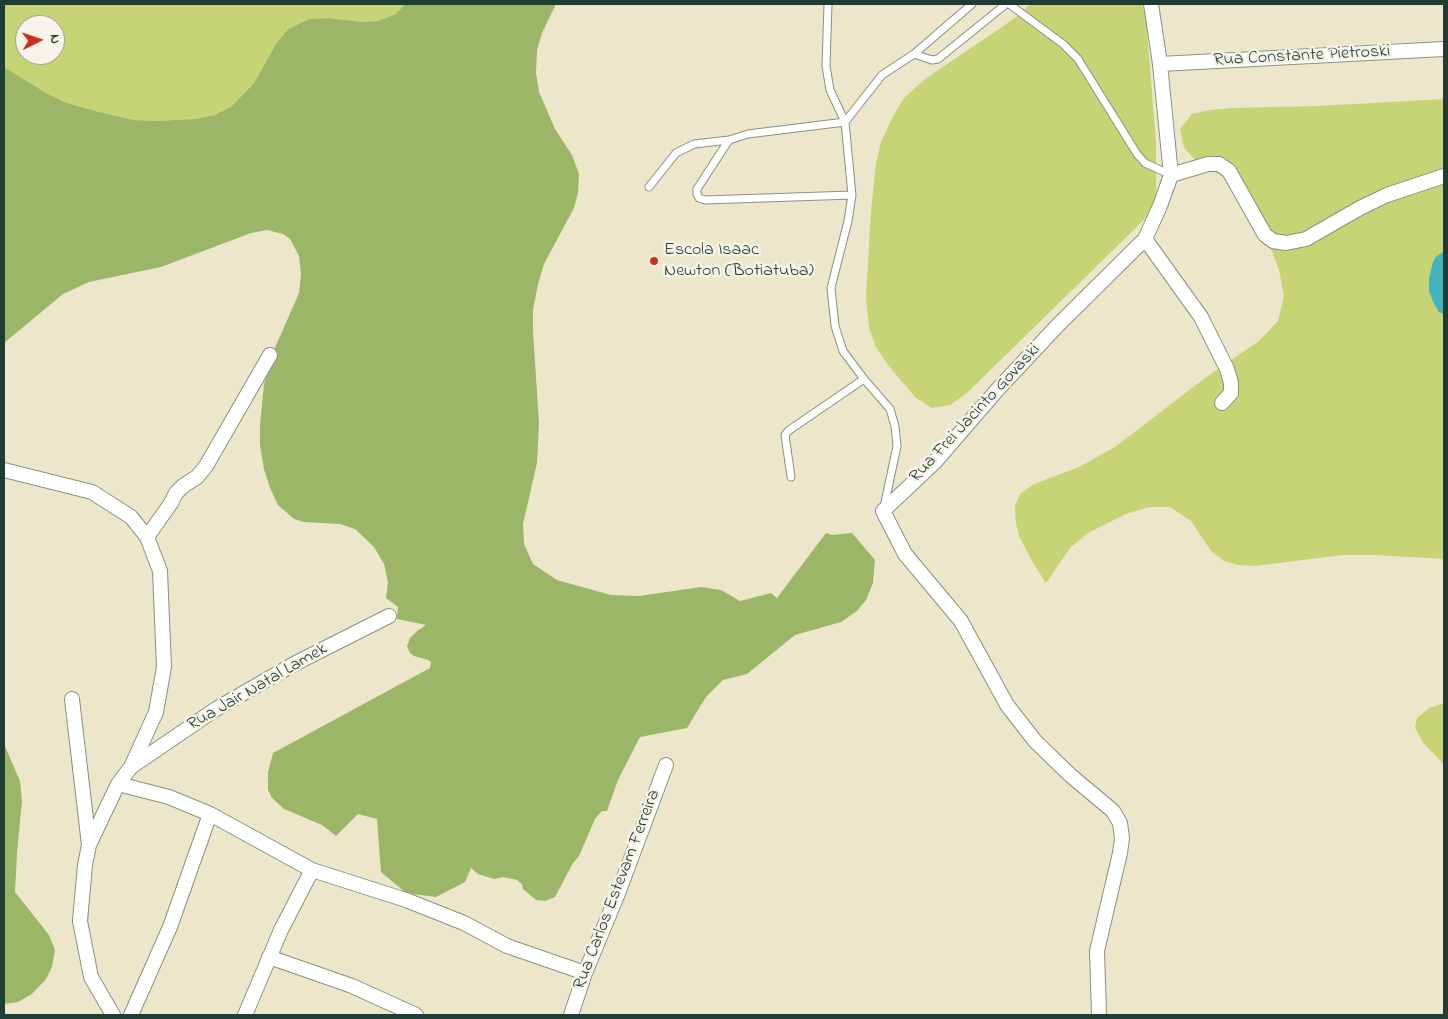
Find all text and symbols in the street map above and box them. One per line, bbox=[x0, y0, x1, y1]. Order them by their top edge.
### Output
north arrow bbox=[15, 15, 65, 65]
text: N bbox=[44, 34, 65, 44]
street label: Rua Constante Pietroski bbox=[1213, 42, 1391, 72]
place label: Escola Isaac Newton (Botiatuba) bbox=[664, 240, 814, 282]
marker: Escola Isaac Newton (Botiatuba) bbox=[648, 255, 660, 267]
street label: Rua Frei Jacinto Govaski bbox=[906, 340, 1046, 488]
street label: Rua Jair Natal Lamek bbox=[184, 639, 332, 737]
street label: Rua Carlos Estevam Ferreira bbox=[570, 787, 666, 993]

